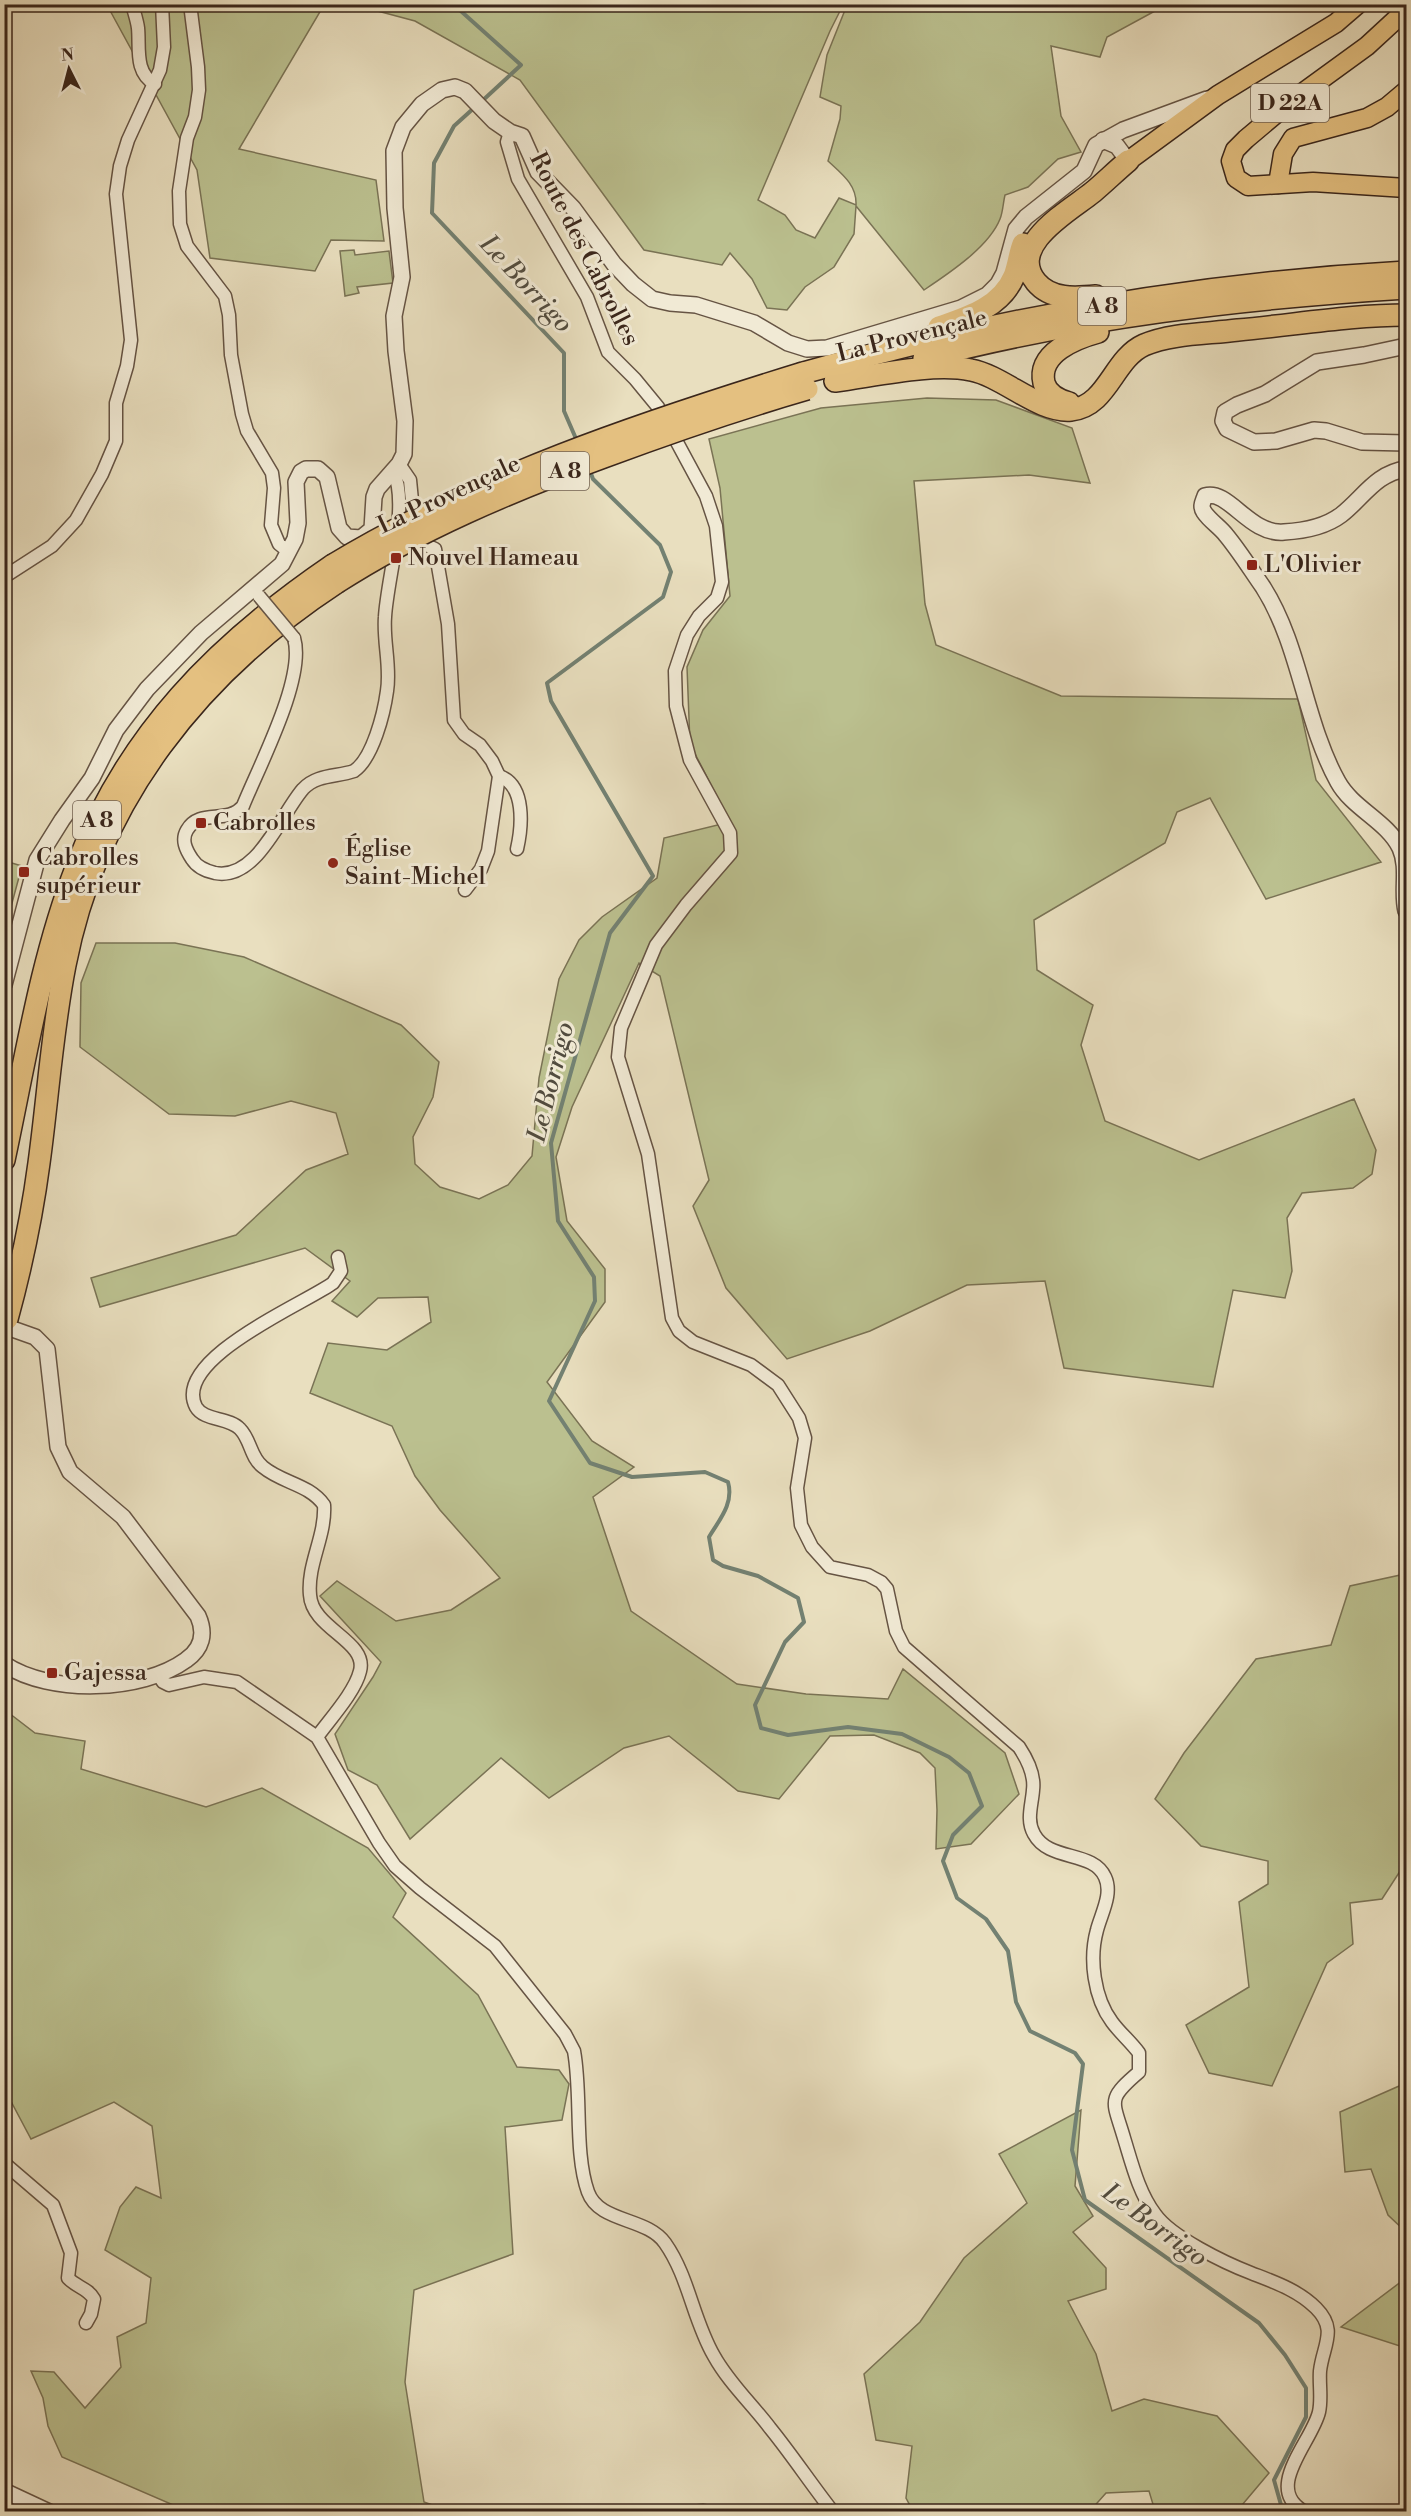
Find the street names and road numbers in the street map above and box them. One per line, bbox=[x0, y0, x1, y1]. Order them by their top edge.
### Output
road number: D 22A bbox=[1251, 84, 1329, 122]
street label: Route des Cabrolles bbox=[522, 147, 646, 351]
road number: A 8 bbox=[1078, 287, 1126, 325]
street label: La Provençale bbox=[834, 303, 990, 369]
street label: La Provençale bbox=[373, 449, 525, 541]
road number: A 8 bbox=[541, 452, 589, 490]
road number: A 8 bbox=[73, 801, 121, 839]

